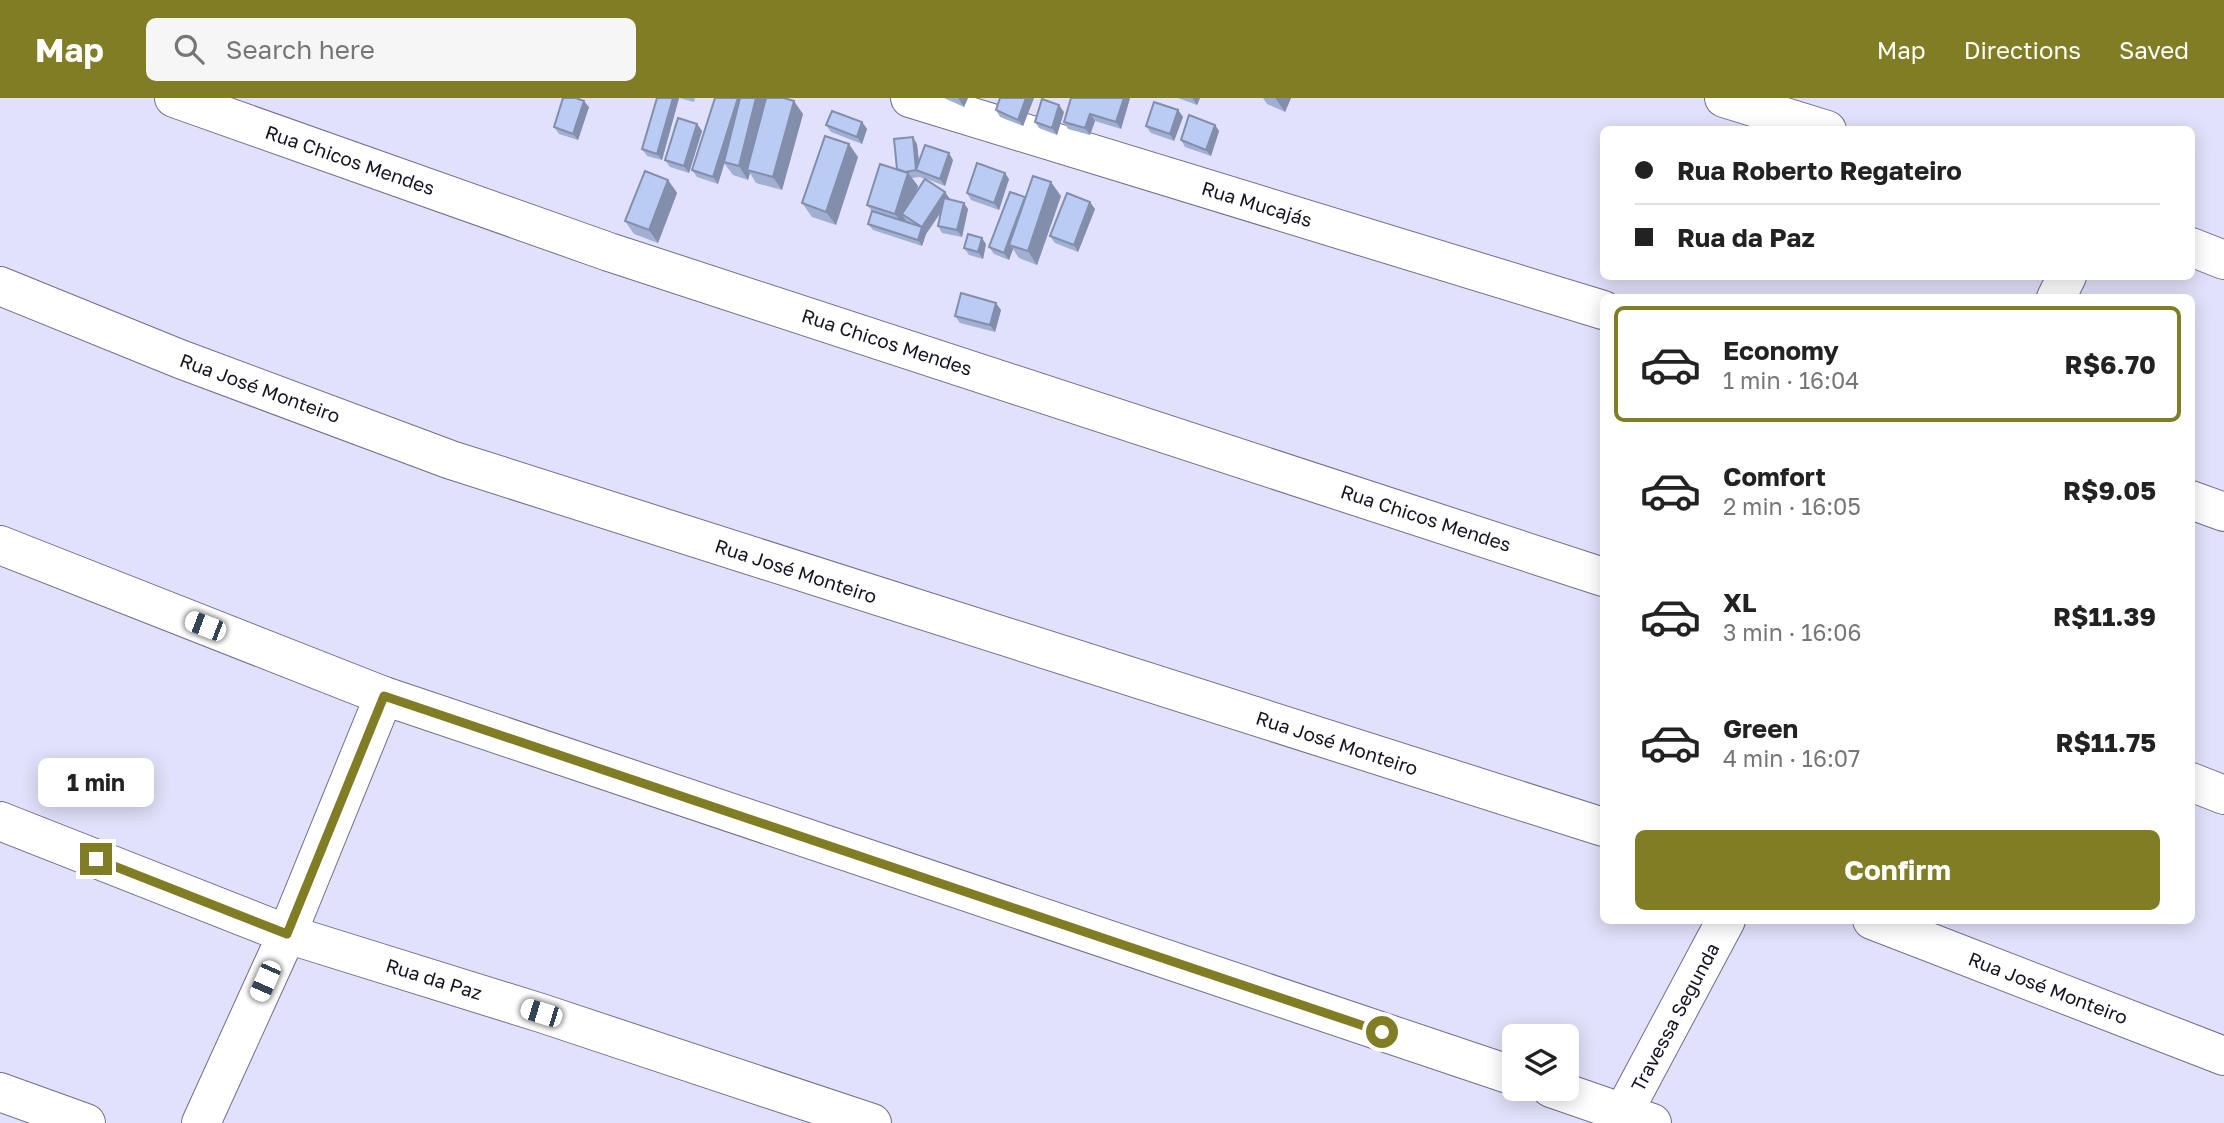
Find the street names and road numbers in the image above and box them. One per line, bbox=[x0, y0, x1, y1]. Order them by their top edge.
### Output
street label: Rua Chicos Mendes bbox=[262, 120, 438, 199]
street label: Rua Mucajás bbox=[1199, 176, 1315, 231]
street label: Rua Chicos Mendes bbox=[799, 303, 975, 380]
street label: Rua José Monteiro bbox=[177, 348, 343, 427]
street label: Rua Chicos Mendes bbox=[1338, 479, 1514, 556]
street label: Rua José Monteiro bbox=[712, 533, 880, 608]
street label: Rua José Monteiro bbox=[1253, 705, 1421, 780]
street label: Travessa Segunda bbox=[1626, 939, 1723, 1095]
street label: Rua José Monteiro bbox=[1965, 947, 2131, 1029]
street label: Rua da Paz bbox=[383, 953, 485, 1004]

